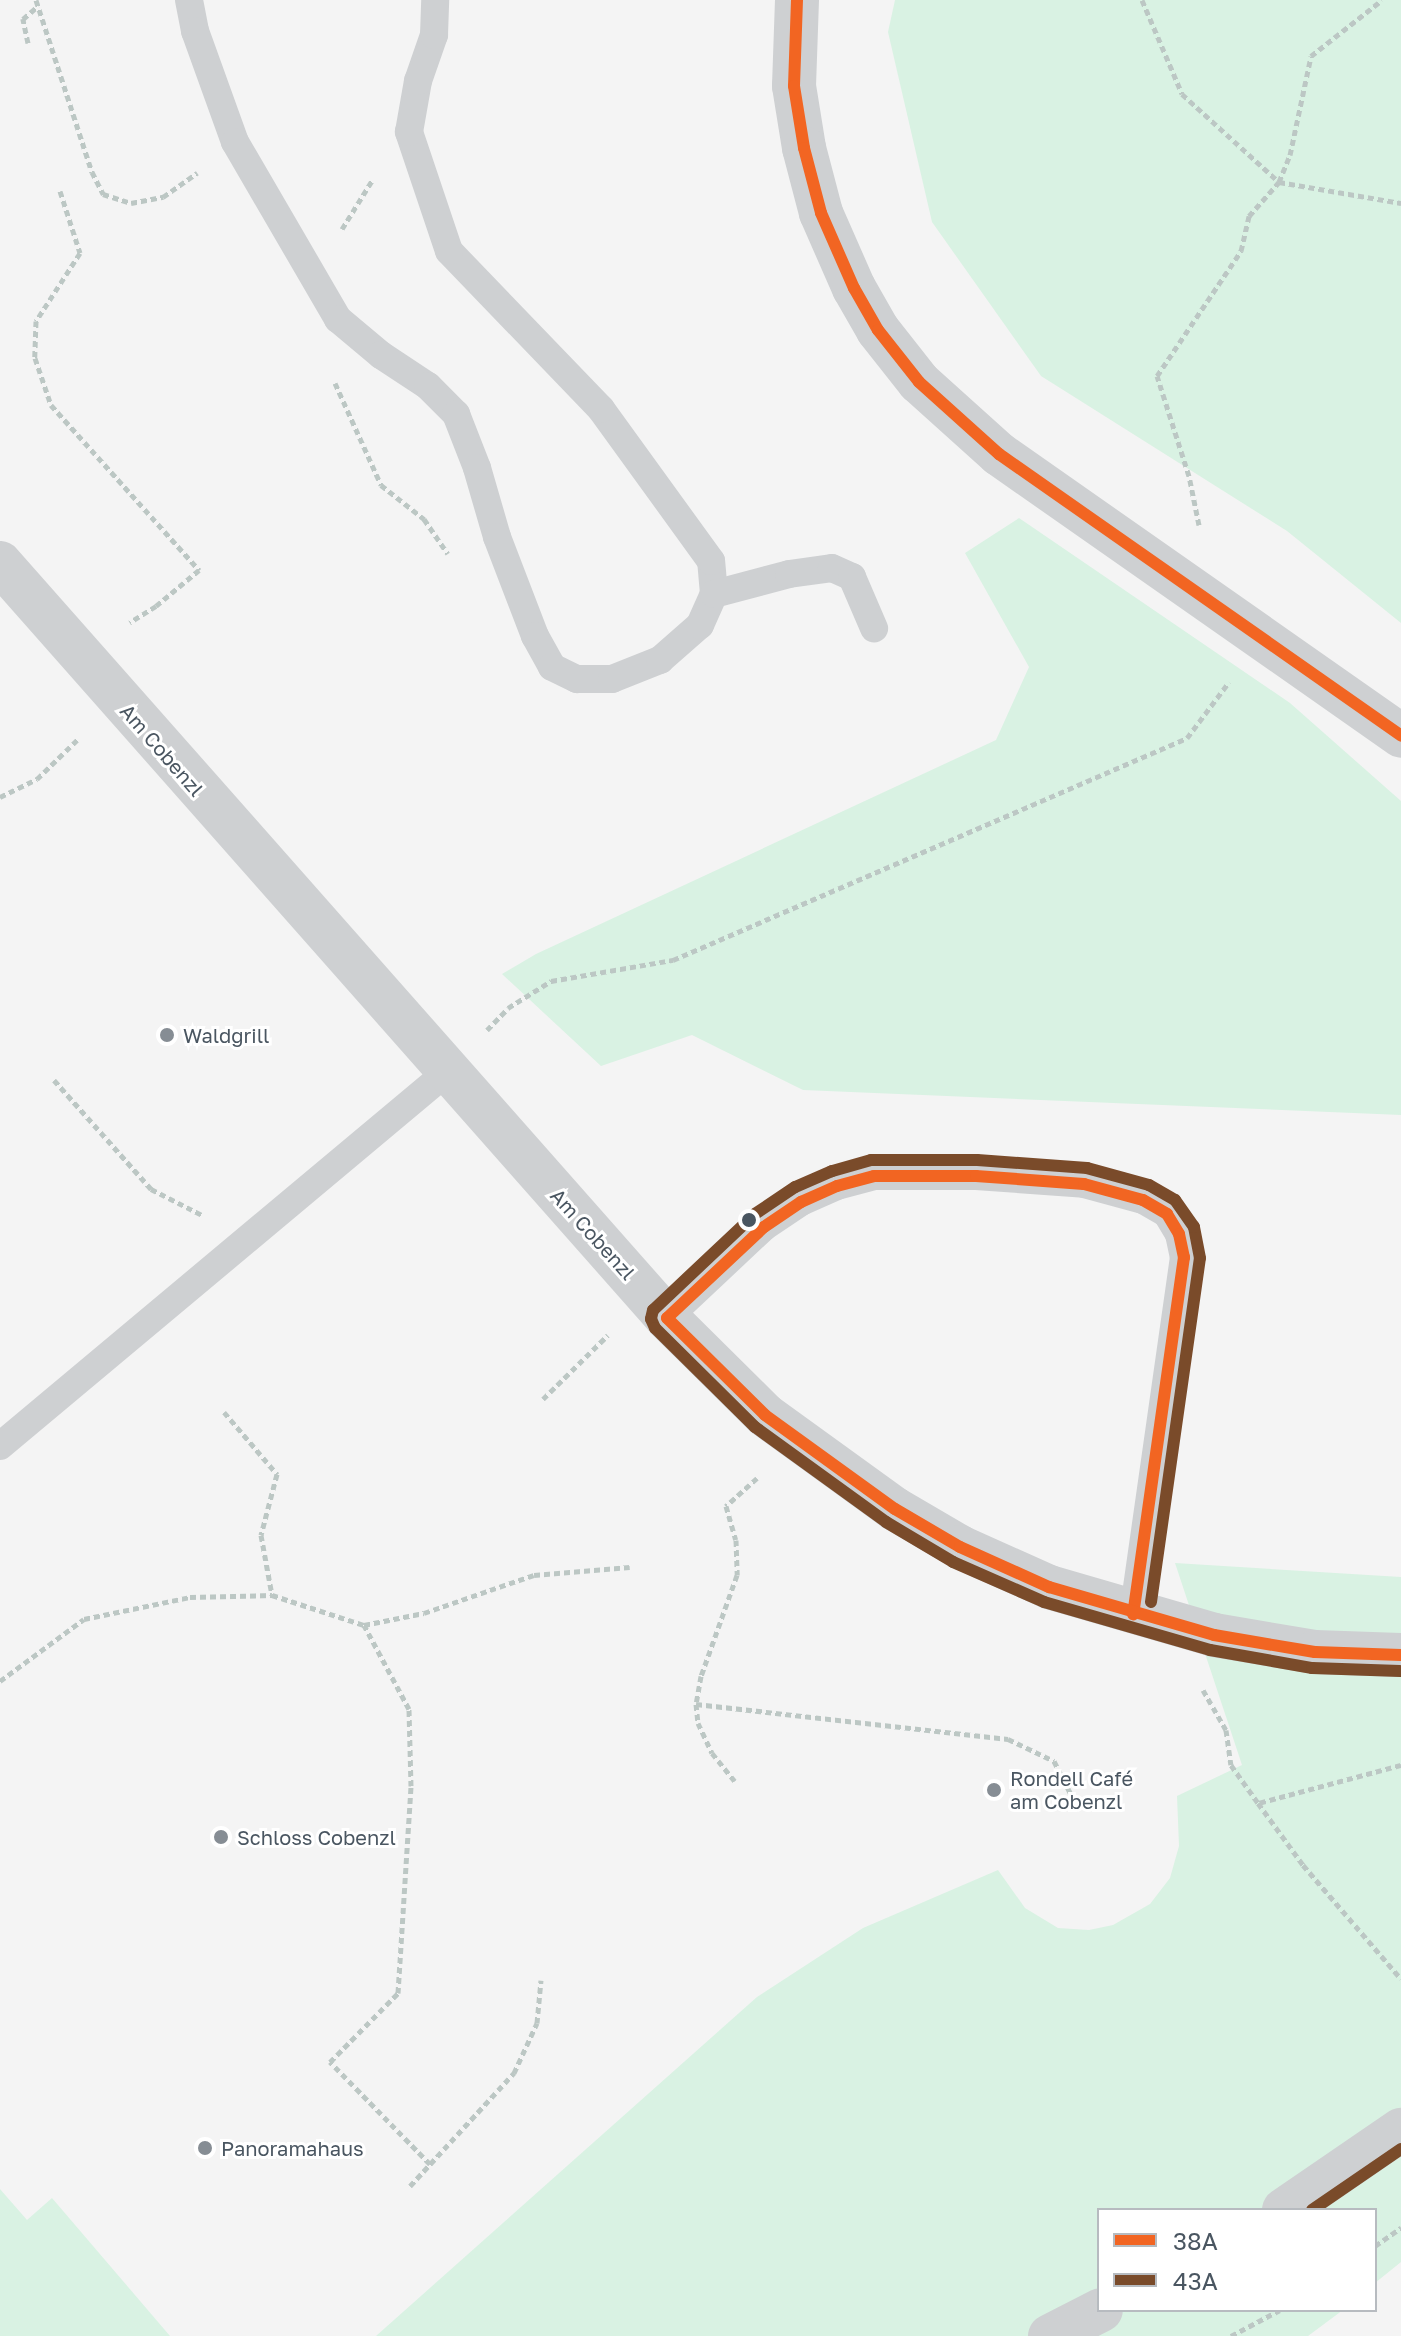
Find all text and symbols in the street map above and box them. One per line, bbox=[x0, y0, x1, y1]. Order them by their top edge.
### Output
street label: Am Cobenzl bbox=[115, 699, 209, 801]
place label: Waldgrill bbox=[183, 1023, 269, 1047]
marker: Waldgrill bbox=[158, 1026, 176, 1044]
street label: Am Cobenzl bbox=[546, 1183, 640, 1285]
unlabelled marker bbox=[741, 1212, 757, 1228]
place label: Rondell Café am Cobenzl bbox=[1010, 1766, 1133, 1813]
marker: Rondell Café am Cobenzl bbox=[985, 1781, 1003, 1799]
place label: Schloss Cobenzl bbox=[237, 1825, 396, 1849]
marker: Schloss Cobenzl bbox=[212, 1828, 230, 1846]
place label: Panoramahaus bbox=[221, 2136, 364, 2160]
marker: Panoramahaus bbox=[196, 2139, 214, 2157]
legend bbox=[1097, 2208, 1377, 2312]
text: 38A bbox=[1173, 2226, 1218, 2255]
text: 43A bbox=[1173, 2266, 1218, 2295]

